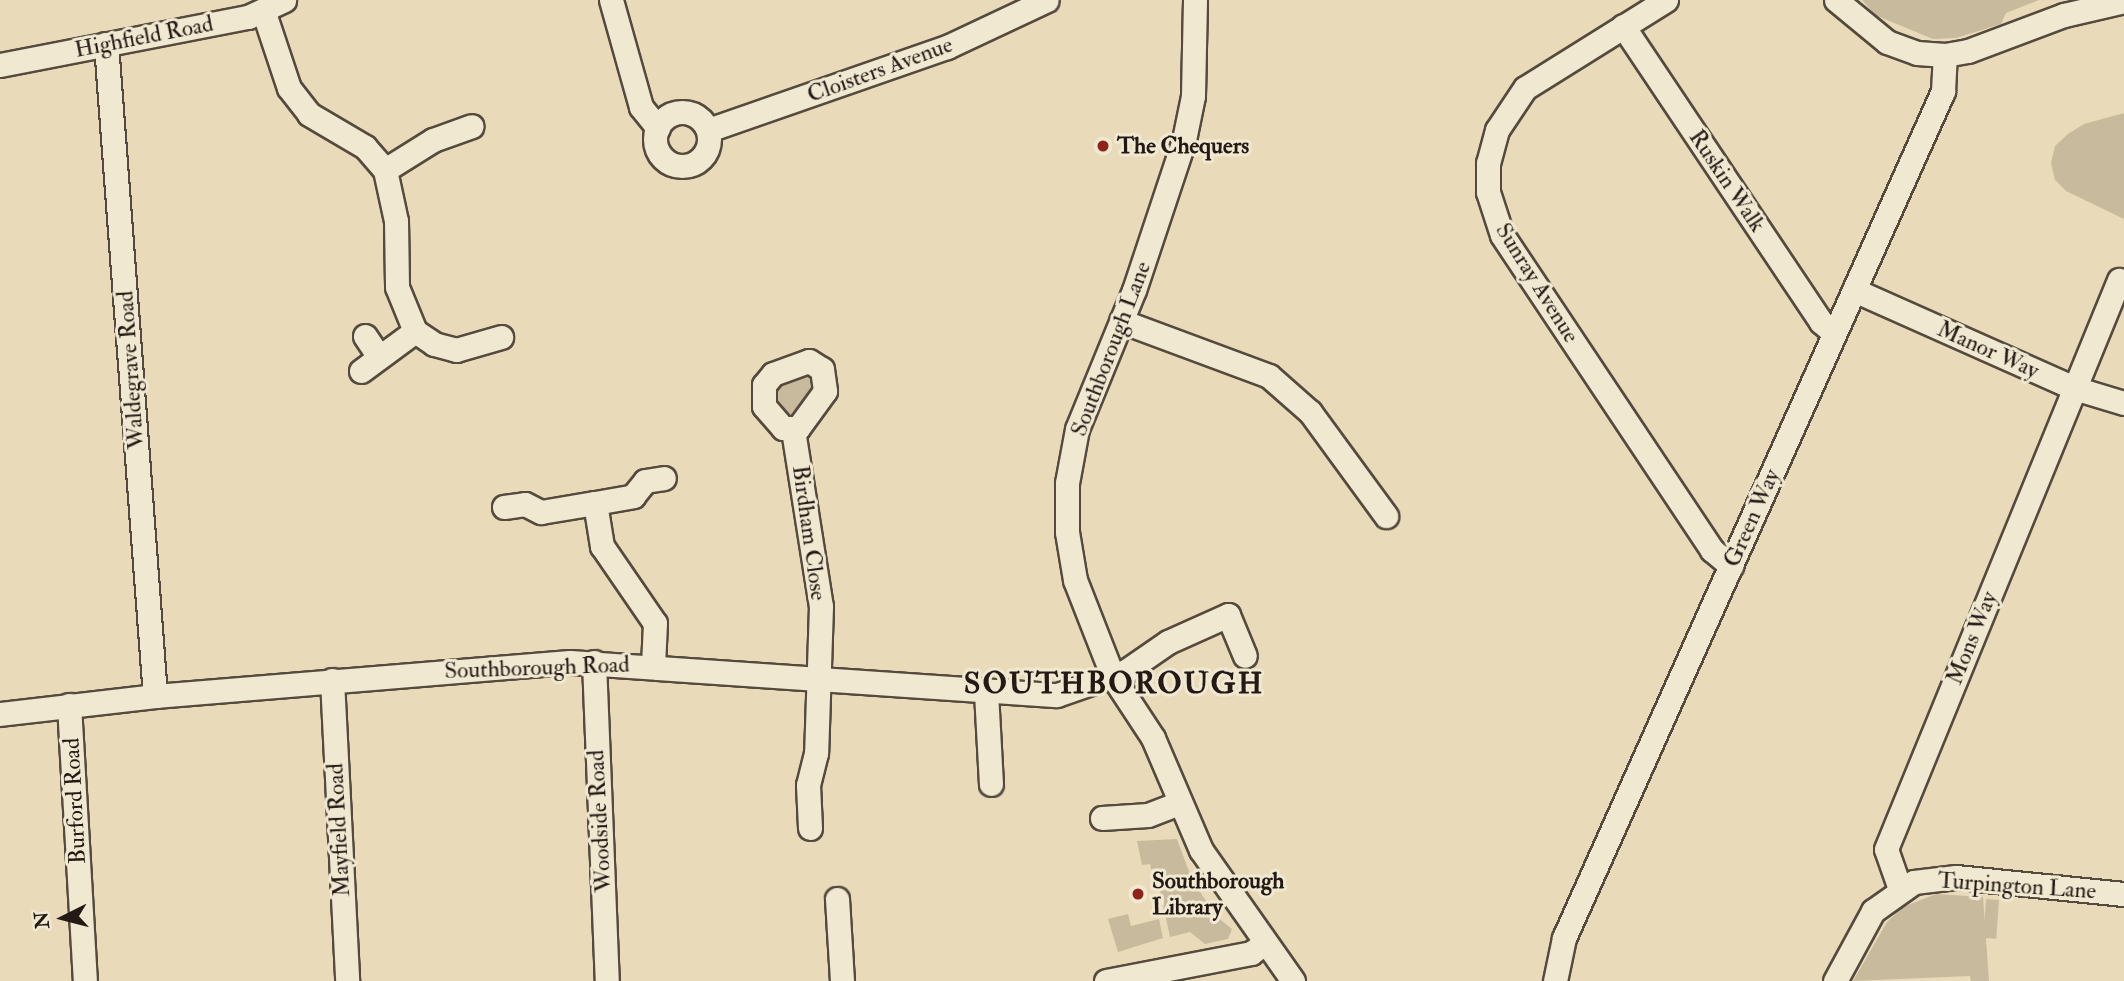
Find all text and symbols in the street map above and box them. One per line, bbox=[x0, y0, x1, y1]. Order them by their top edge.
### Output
street label: Highfield Road bbox=[72, 10, 216, 64]
street label: Cloisters Avenue bbox=[804, 31, 956, 109]
street label: Ruskin Walk bbox=[1683, 125, 1771, 237]
place label: The Chequers bbox=[1117, 132, 1249, 160]
marker: The Chequers bbox=[1095, 138, 1111, 154]
street label: Sunray Avenue bbox=[1489, 218, 1585, 348]
street label: Southborough Lane bbox=[1065, 258, 1157, 440]
street label: Waldegrave Road bbox=[112, 290, 150, 450]
street label: Manor Way bbox=[1933, 315, 2043, 385]
street label: Birdham Close bbox=[786, 464, 832, 602]
street label: Green Way bbox=[1718, 465, 1786, 571]
street label: Mons Way bbox=[1941, 587, 2003, 689]
street label: Southborough Road bbox=[444, 651, 630, 685]
district label: SOUTHBOROUGH bbox=[965, 666, 1263, 702]
street label: Burford Road bbox=[58, 737, 92, 865]
street label: Woodside Road bbox=[582, 749, 618, 893]
street label: Mayfield Road bbox=[322, 762, 356, 898]
place label: Southborough Library bbox=[1152, 867, 1284, 921]
street label: Turpington Lane bbox=[1937, 867, 2097, 905]
north arrow bbox=[28, 883, 98, 953]
marker: Southborough Library bbox=[1130, 886, 1146, 902]
text: N bbox=[29, 910, 55, 930]

